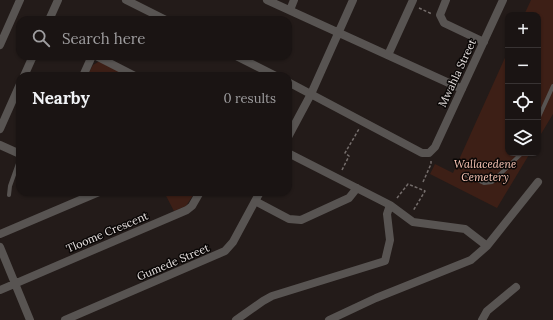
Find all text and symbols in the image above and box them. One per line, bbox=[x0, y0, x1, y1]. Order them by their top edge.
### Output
map controls bbox=[505, 12, 541, 156]
button: + bbox=[505, 12, 541, 48]
search box bbox=[16, 16, 292, 60]
icon: search bbox=[30, 27, 52, 49]
text: Search here bbox=[62, 29, 145, 48]
street label: Mwahla Street bbox=[435, 36, 479, 109]
button: − bbox=[505, 48, 541, 84]
button: locate bbox=[505, 84, 541, 120]
text: Nearby bbox=[32, 87, 90, 109]
text: 0 results bbox=[224, 90, 276, 107]
button: layers bbox=[505, 120, 541, 156]
park label: Wallacedene Cemetery bbox=[454, 157, 516, 184]
street label: Tloome Crescent bbox=[64, 208, 151, 256]
street label: Gumede Street bbox=[135, 240, 212, 284]

